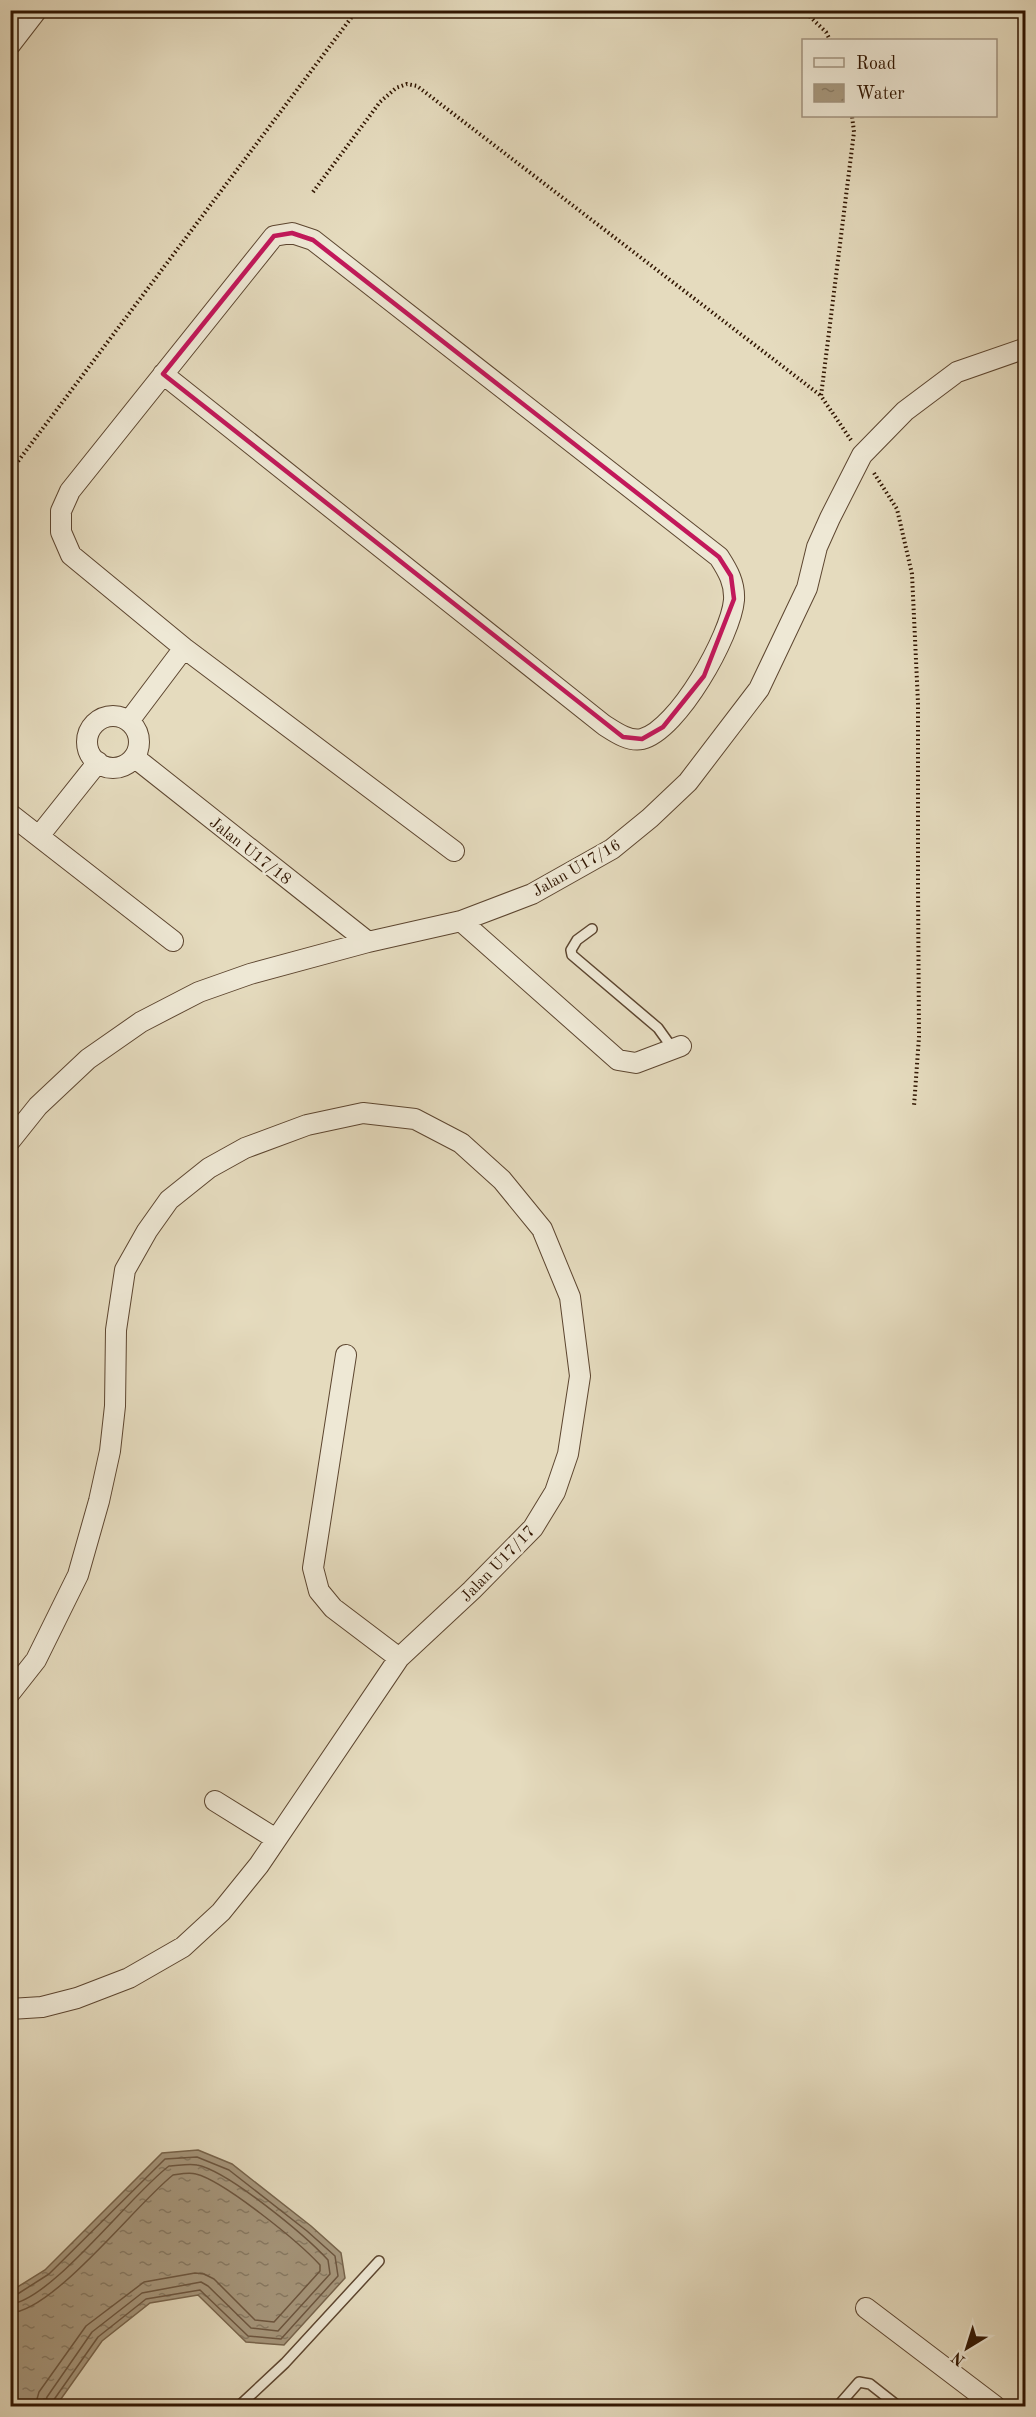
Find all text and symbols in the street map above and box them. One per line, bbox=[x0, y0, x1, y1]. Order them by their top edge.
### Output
legend bbox=[802, 39, 997, 117]
text: Road bbox=[856, 55, 896, 73]
text: Water bbox=[856, 85, 905, 103]
street label: Jalan U17/18 bbox=[206, 815, 294, 888]
street label: Jalan U17/16 bbox=[530, 837, 624, 900]
street label: Jalan U17/17 bbox=[458, 1523, 538, 1605]
north arrow bbox=[937, 2318, 997, 2378]
text: N bbox=[949, 2348, 969, 2368]

